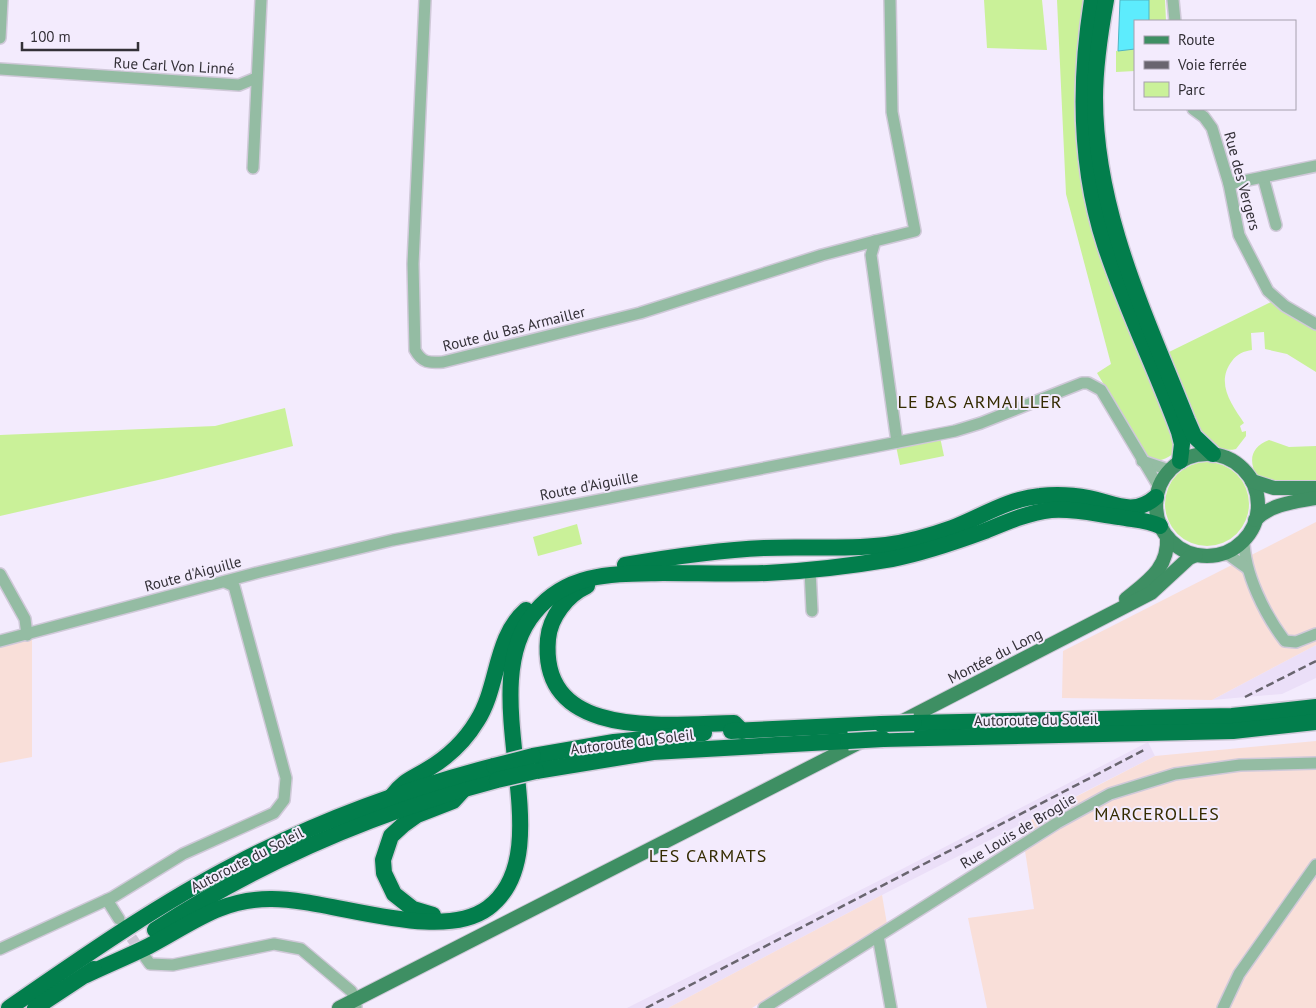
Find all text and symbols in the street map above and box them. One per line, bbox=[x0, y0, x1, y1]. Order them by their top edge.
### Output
scale bar bbox=[22, 20, 139, 52]
legend bbox=[1134, 20, 1296, 110]
text: 100 m bbox=[30, 27, 71, 46]
text: Route bbox=[1178, 30, 1215, 49]
street label: Rue Carl Von Linné bbox=[113, 53, 235, 78]
text: Voie ferrée bbox=[1177, 55, 1247, 74]
text: Parc bbox=[1178, 80, 1205, 99]
street label: Rue des Vergers bbox=[1220, 129, 1265, 232]
street label: Route du Bas Armailler bbox=[441, 302, 587, 355]
district label: LE BAS ARMAILLER bbox=[898, 390, 1062, 413]
street label: Route d'Aiguille bbox=[538, 467, 640, 504]
street label: Route d'Aiguille bbox=[142, 551, 243, 596]
street label: Montée du Long bbox=[944, 624, 1045, 688]
street label: Autoroute du Soleil bbox=[974, 709, 1099, 730]
street label: Autoroute du Soleil bbox=[569, 724, 695, 758]
street label: Rue Louis de Broglie bbox=[956, 789, 1079, 873]
district label: MARCEROLLES bbox=[1094, 802, 1220, 825]
street label: Autoroute du Soleil bbox=[187, 823, 307, 896]
district label: LES CARMATS bbox=[649, 844, 767, 867]

